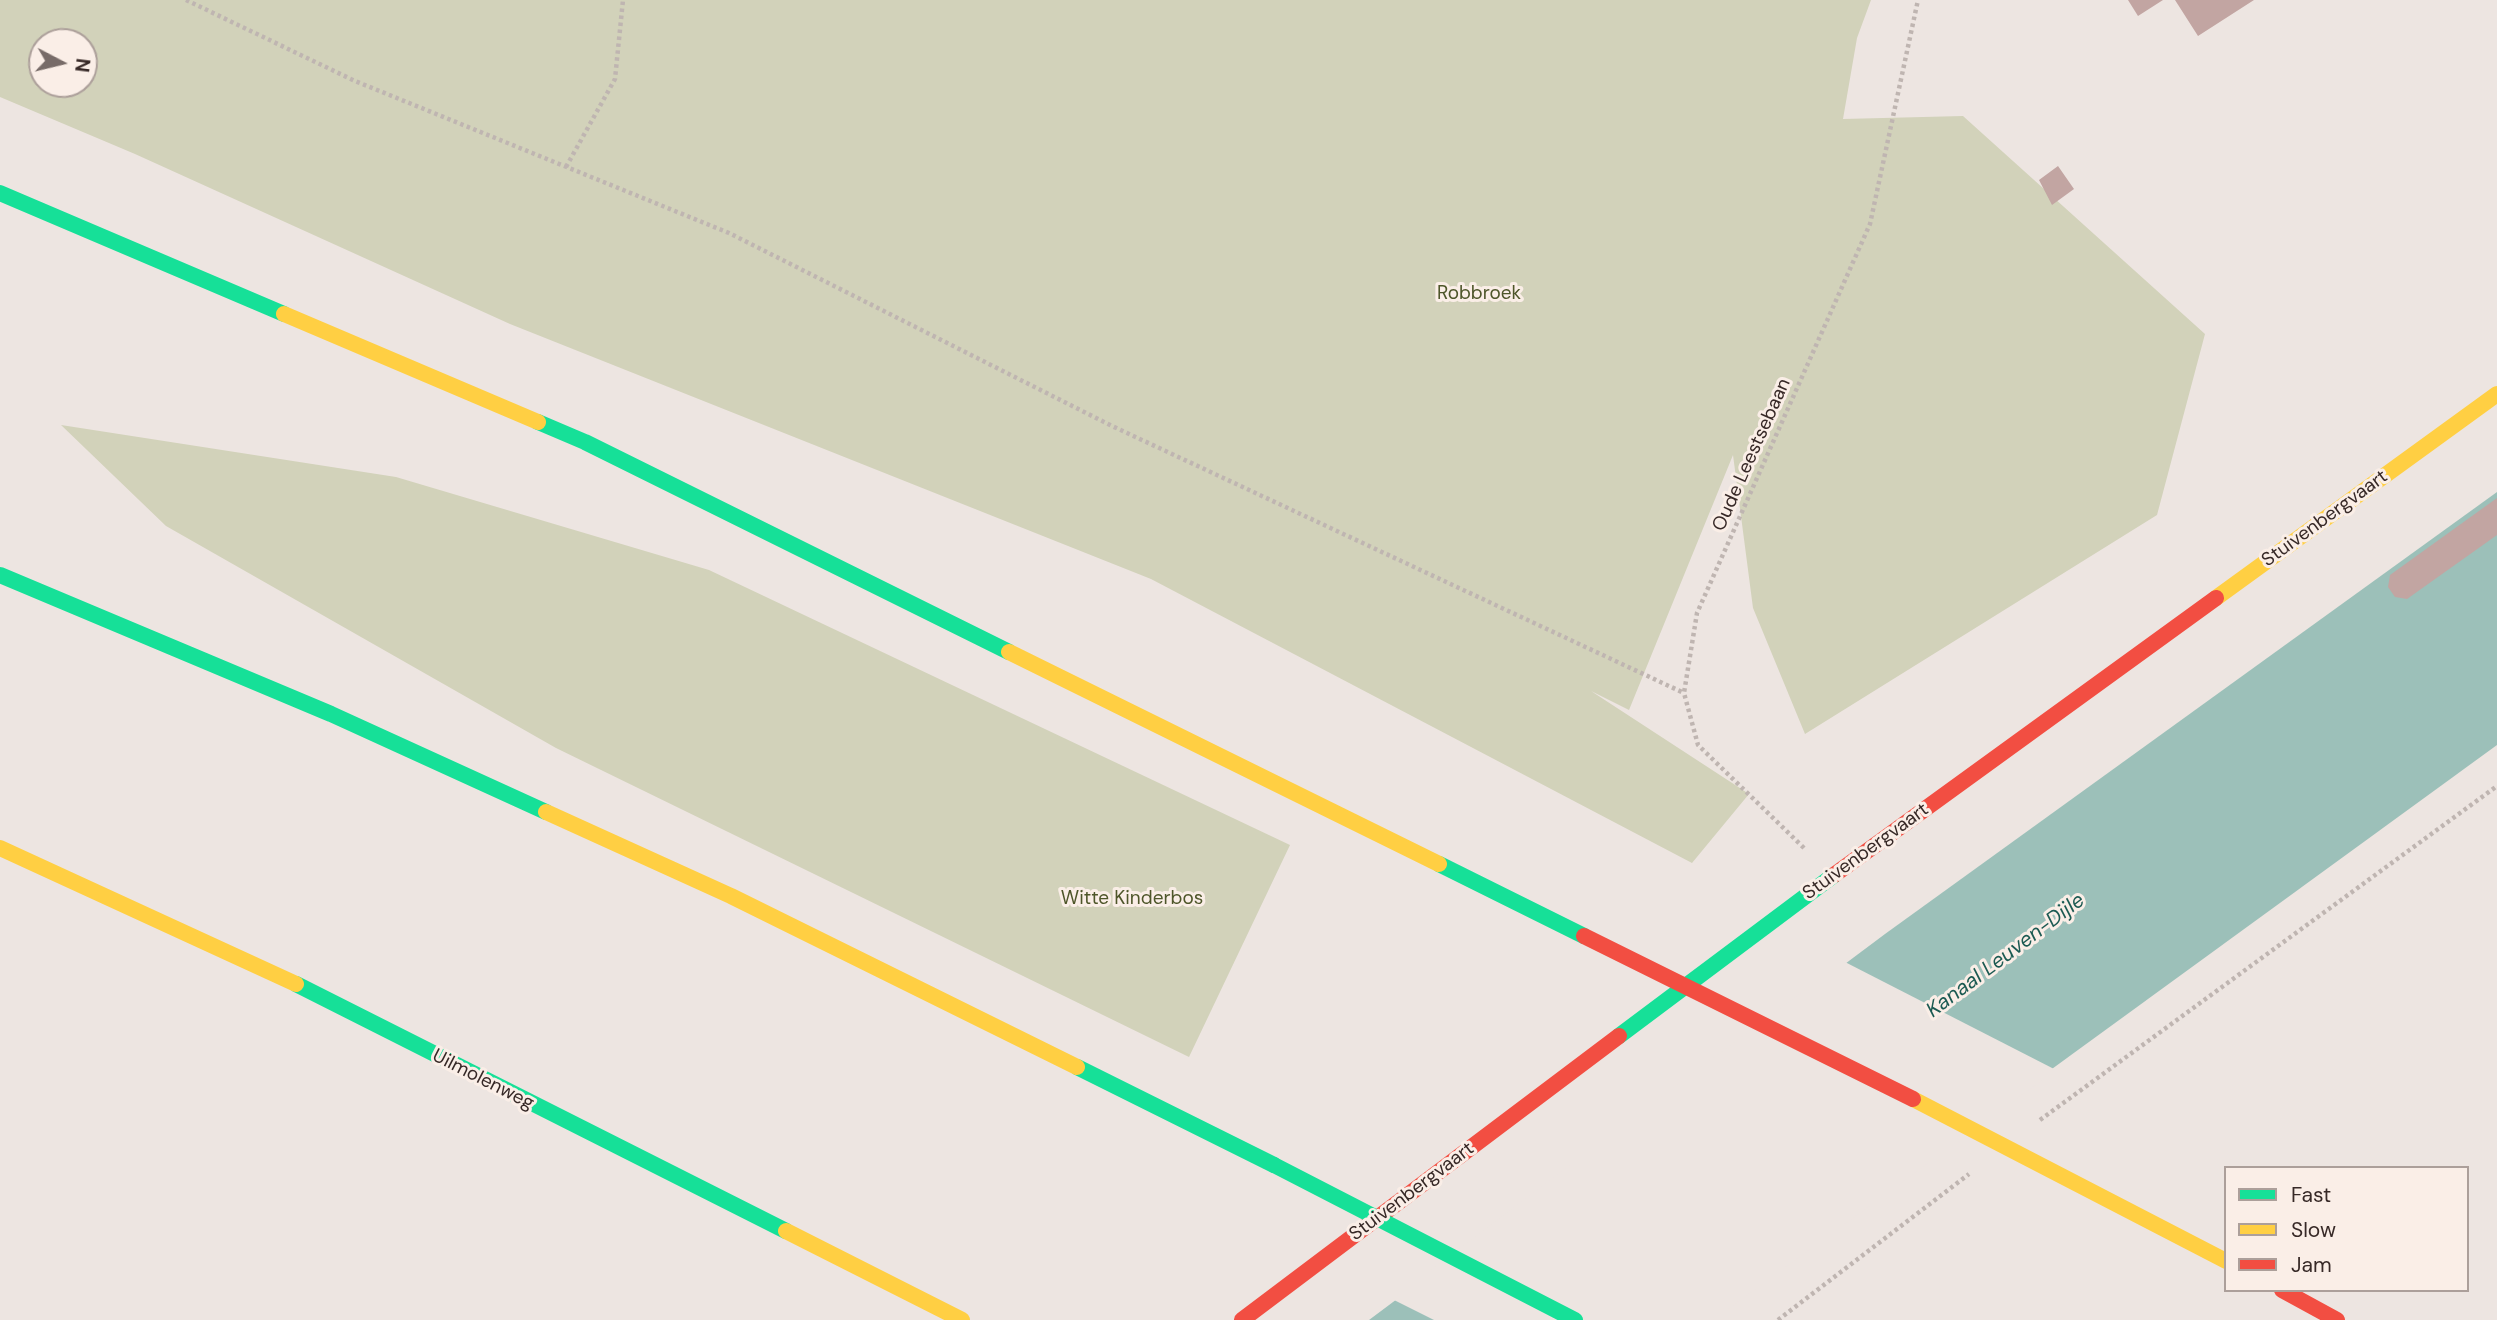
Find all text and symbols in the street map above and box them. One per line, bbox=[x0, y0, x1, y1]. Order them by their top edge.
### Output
north arrow bbox=[28, 28, 98, 98]
text: N bbox=[69, 57, 96, 74]
park label: Robbroek bbox=[1437, 283, 1521, 305]
street label: Oude Leestsebaan bbox=[1708, 375, 1796, 535]
street label: Stuivenbergvaart bbox=[2258, 466, 2392, 572]
street label: Stuivenbergvaart bbox=[1799, 799, 1933, 905]
park label: Witte Kinderbos bbox=[1061, 888, 1203, 910]
water label: Kanaal Leuven-Dijle bbox=[1922, 888, 2090, 1024]
street label: Uilmolenweg bbox=[428, 1045, 538, 1115]
street label: Stuivenbergvaart bbox=[1345, 1138, 1479, 1246]
legend bbox=[2224, 1166, 2469, 1292]
text: Fast bbox=[2291, 1181, 2331, 1209]
text: Slow bbox=[2291, 1216, 2336, 1244]
text: Jam bbox=[2291, 1251, 2332, 1279]

